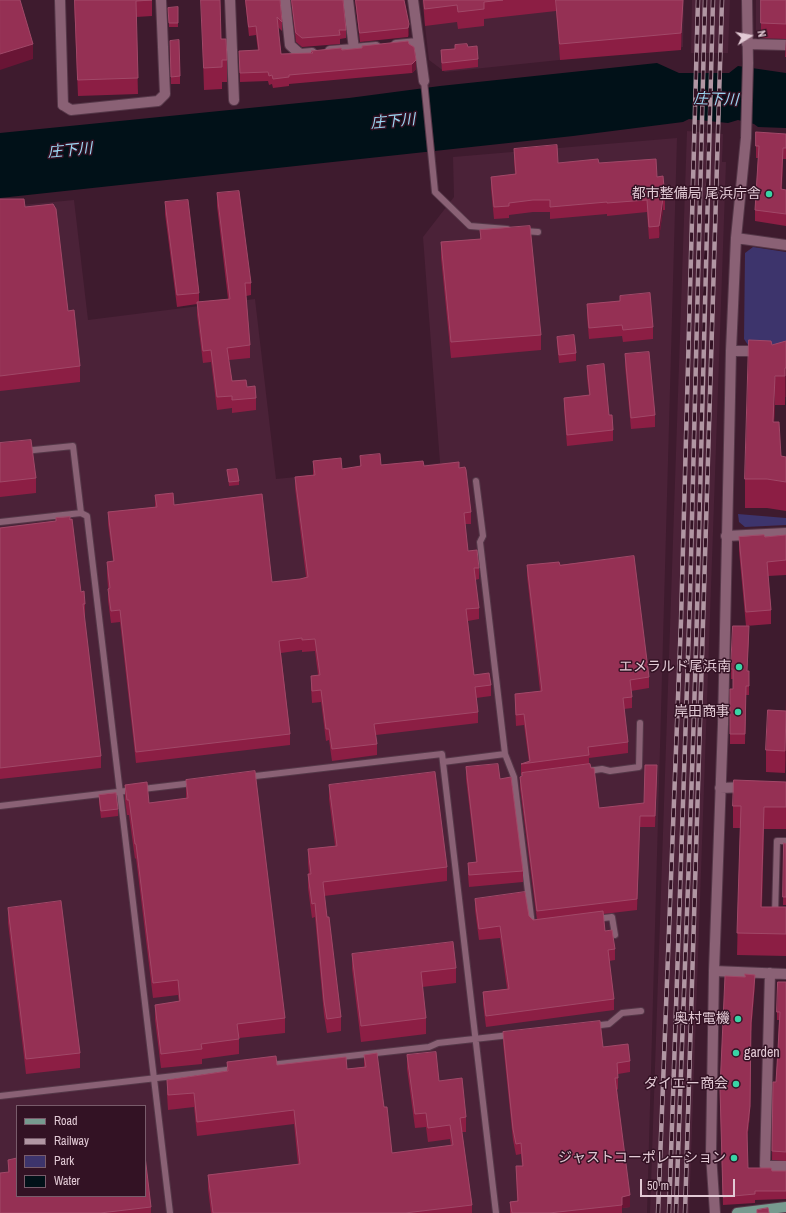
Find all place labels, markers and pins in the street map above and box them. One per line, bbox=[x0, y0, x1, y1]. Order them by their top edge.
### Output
place label: 都市整備局 尾浜庁舎 bbox=[632, 186, 761, 202]
marker: 都市整備局 尾浜庁舎 bbox=[764, 189, 774, 199]
place label: エメラルド尾浜南 bbox=[619, 659, 731, 675]
marker: エメラルド尾浜南 bbox=[734, 662, 744, 672]
place label: 岸田商事 bbox=[674, 704, 730, 720]
marker: 岸田商事 bbox=[733, 707, 743, 717]
place label: 奥村電機 bbox=[674, 1011, 730, 1027]
marker: 奥村電機 bbox=[733, 1014, 743, 1024]
place label: garden bbox=[744, 1045, 780, 1061]
marker: garden bbox=[731, 1048, 741, 1058]
place label: ダイエー商会 bbox=[644, 1076, 728, 1092]
marker: ダイエー商会 bbox=[731, 1079, 741, 1089]
place label: ジャストコーポレーション bbox=[558, 1150, 726, 1166]
marker: ジャストコーポレーション bbox=[729, 1153, 739, 1163]

